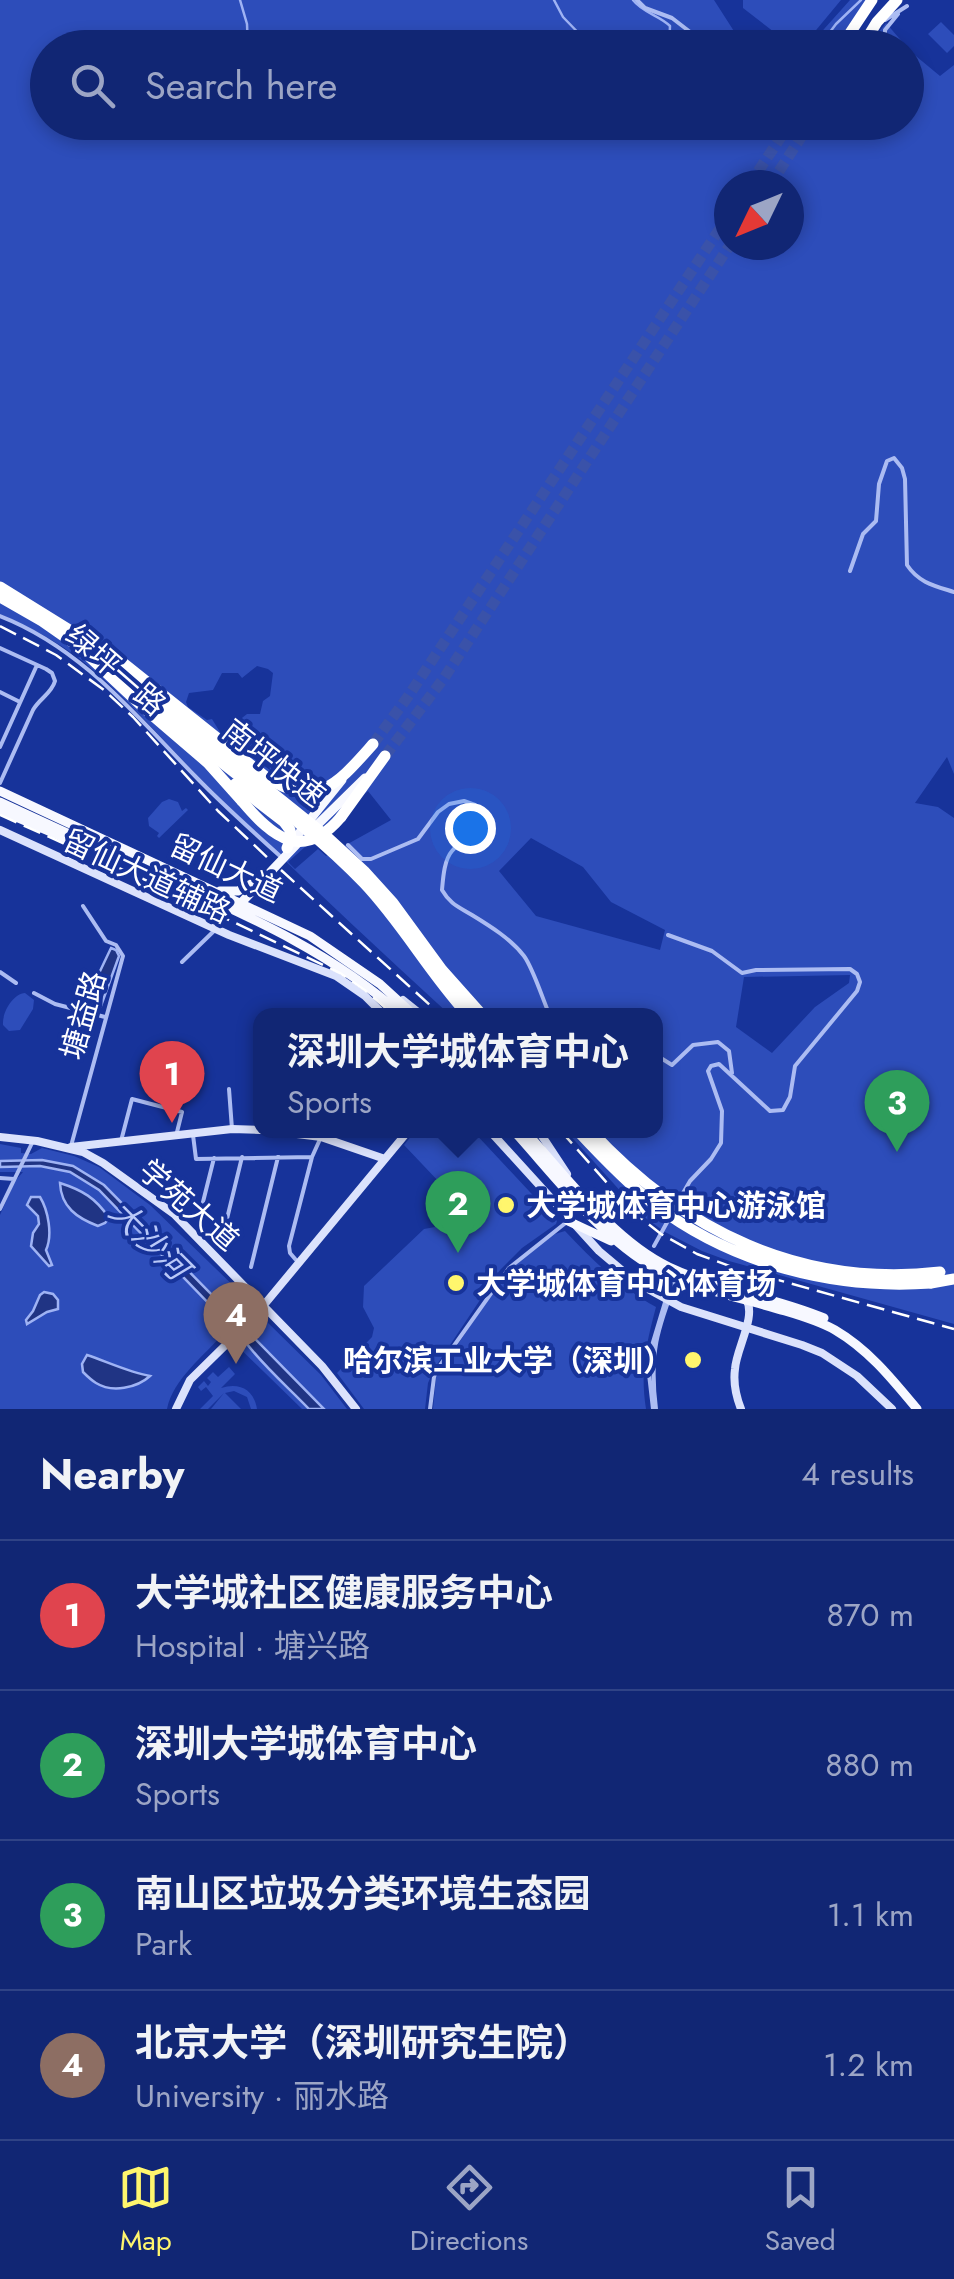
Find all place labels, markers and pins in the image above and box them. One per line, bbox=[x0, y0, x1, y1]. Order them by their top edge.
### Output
pin: 1 bbox=[140, 1040, 204, 1123]
pin: 3 bbox=[864, 1070, 930, 1152]
pin: 2 bbox=[426, 1170, 490, 1253]
place label: 大学城体育中心游泳馆 bbox=[526, 1184, 826, 1227]
marker: 大学城体育中心游泳馆 bbox=[495, 1194, 517, 1216]
place label: 大学城体育中心体育场 bbox=[476, 1262, 776, 1305]
marker: 大学城体育中心体育场 bbox=[445, 1272, 467, 1294]
pin: 4 bbox=[204, 1282, 268, 1364]
place label: 哈尔滨工业大学（深圳） bbox=[343, 1339, 673, 1382]
marker: 哈尔滨工业大学（深圳） bbox=[682, 1349, 704, 1371]

